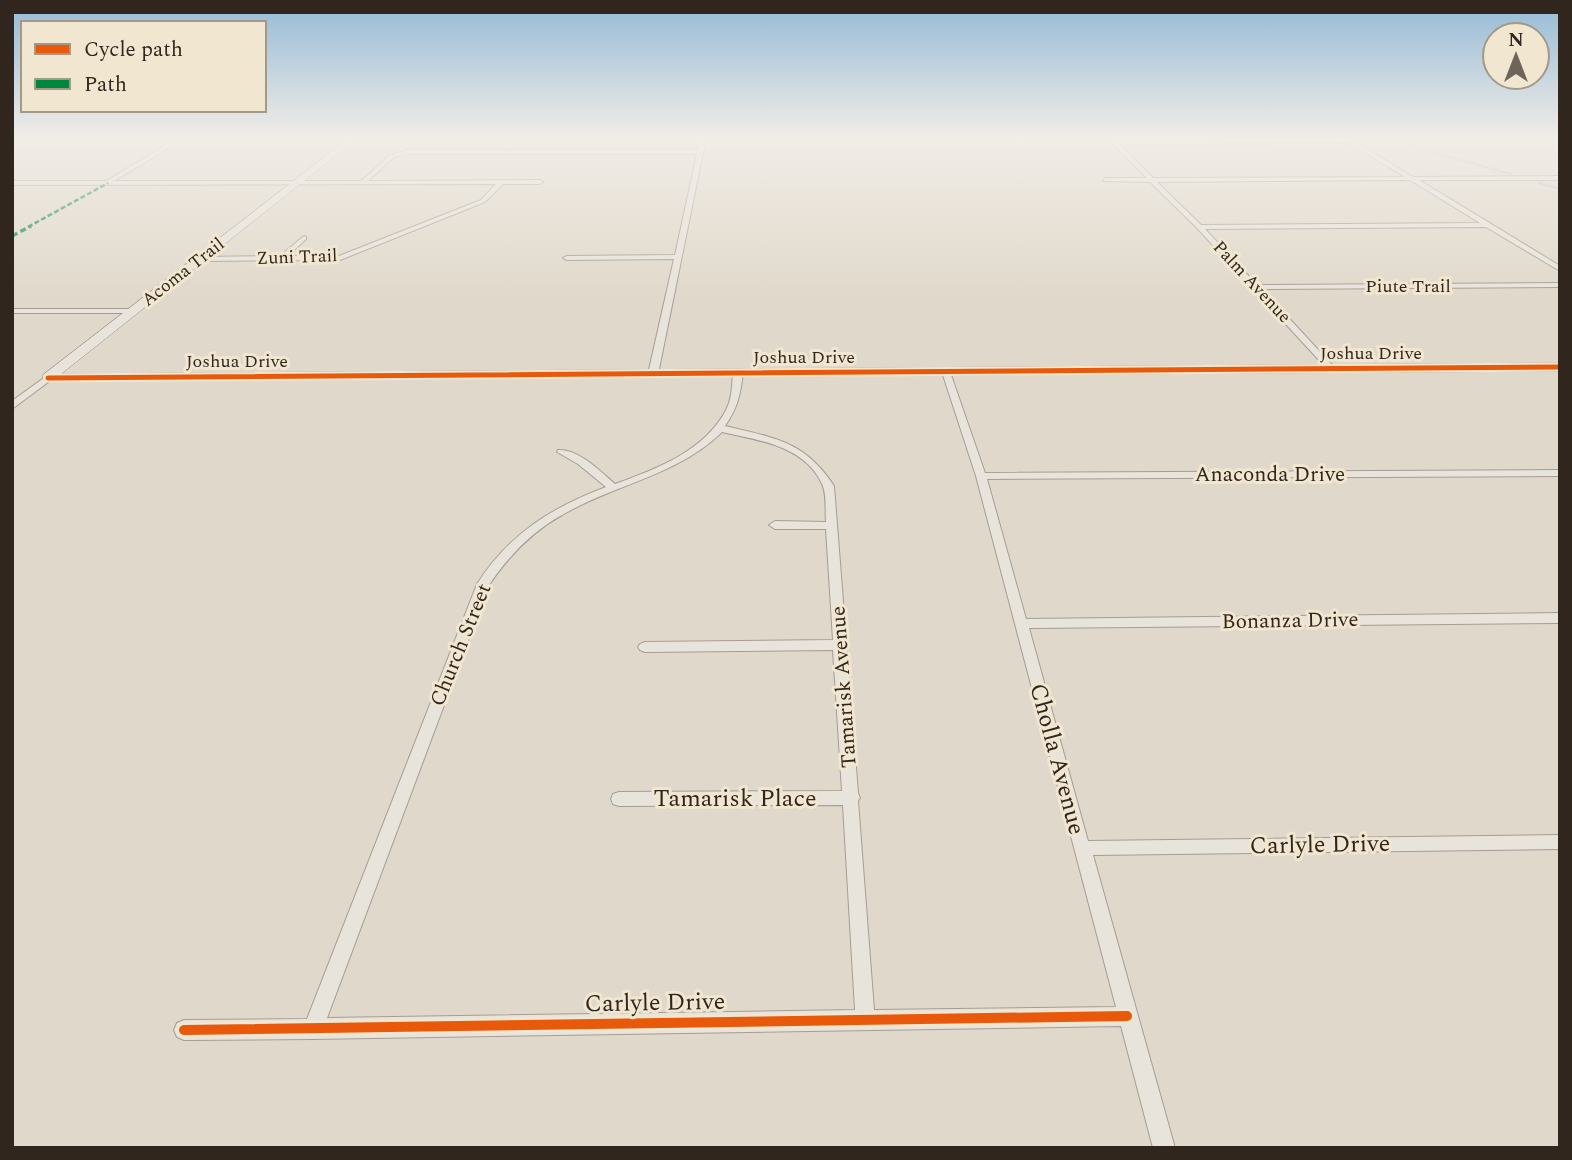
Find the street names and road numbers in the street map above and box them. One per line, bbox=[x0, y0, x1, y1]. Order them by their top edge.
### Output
street label: Acoma Trail bbox=[136, 231, 230, 313]
street label: Palm Avenue bbox=[1206, 235, 1298, 329]
street label: Zuni Trail bbox=[256, 242, 338, 272]
street label: Piute Trail bbox=[1365, 273, 1451, 300]
street label: Joshua Drive bbox=[1320, 340, 1422, 367]
street label: Joshua Drive bbox=[753, 344, 855, 371]
street label: Joshua Drive bbox=[186, 348, 288, 375]
street label: Anaconda Drive bbox=[1195, 459, 1345, 491]
street label: Church Street bbox=[422, 579, 500, 711]
street label: Bonanza Drive bbox=[1221, 604, 1359, 638]
street label: Tamarisk Avenue bbox=[822, 605, 866, 769]
street label: Cholla Avenue bbox=[1019, 679, 1095, 839]
street label: Tamarisk Place bbox=[653, 781, 817, 817]
street label: Carlyle Drive bbox=[1249, 826, 1391, 864]
street label: Carlyle Drive bbox=[584, 984, 726, 1022]

